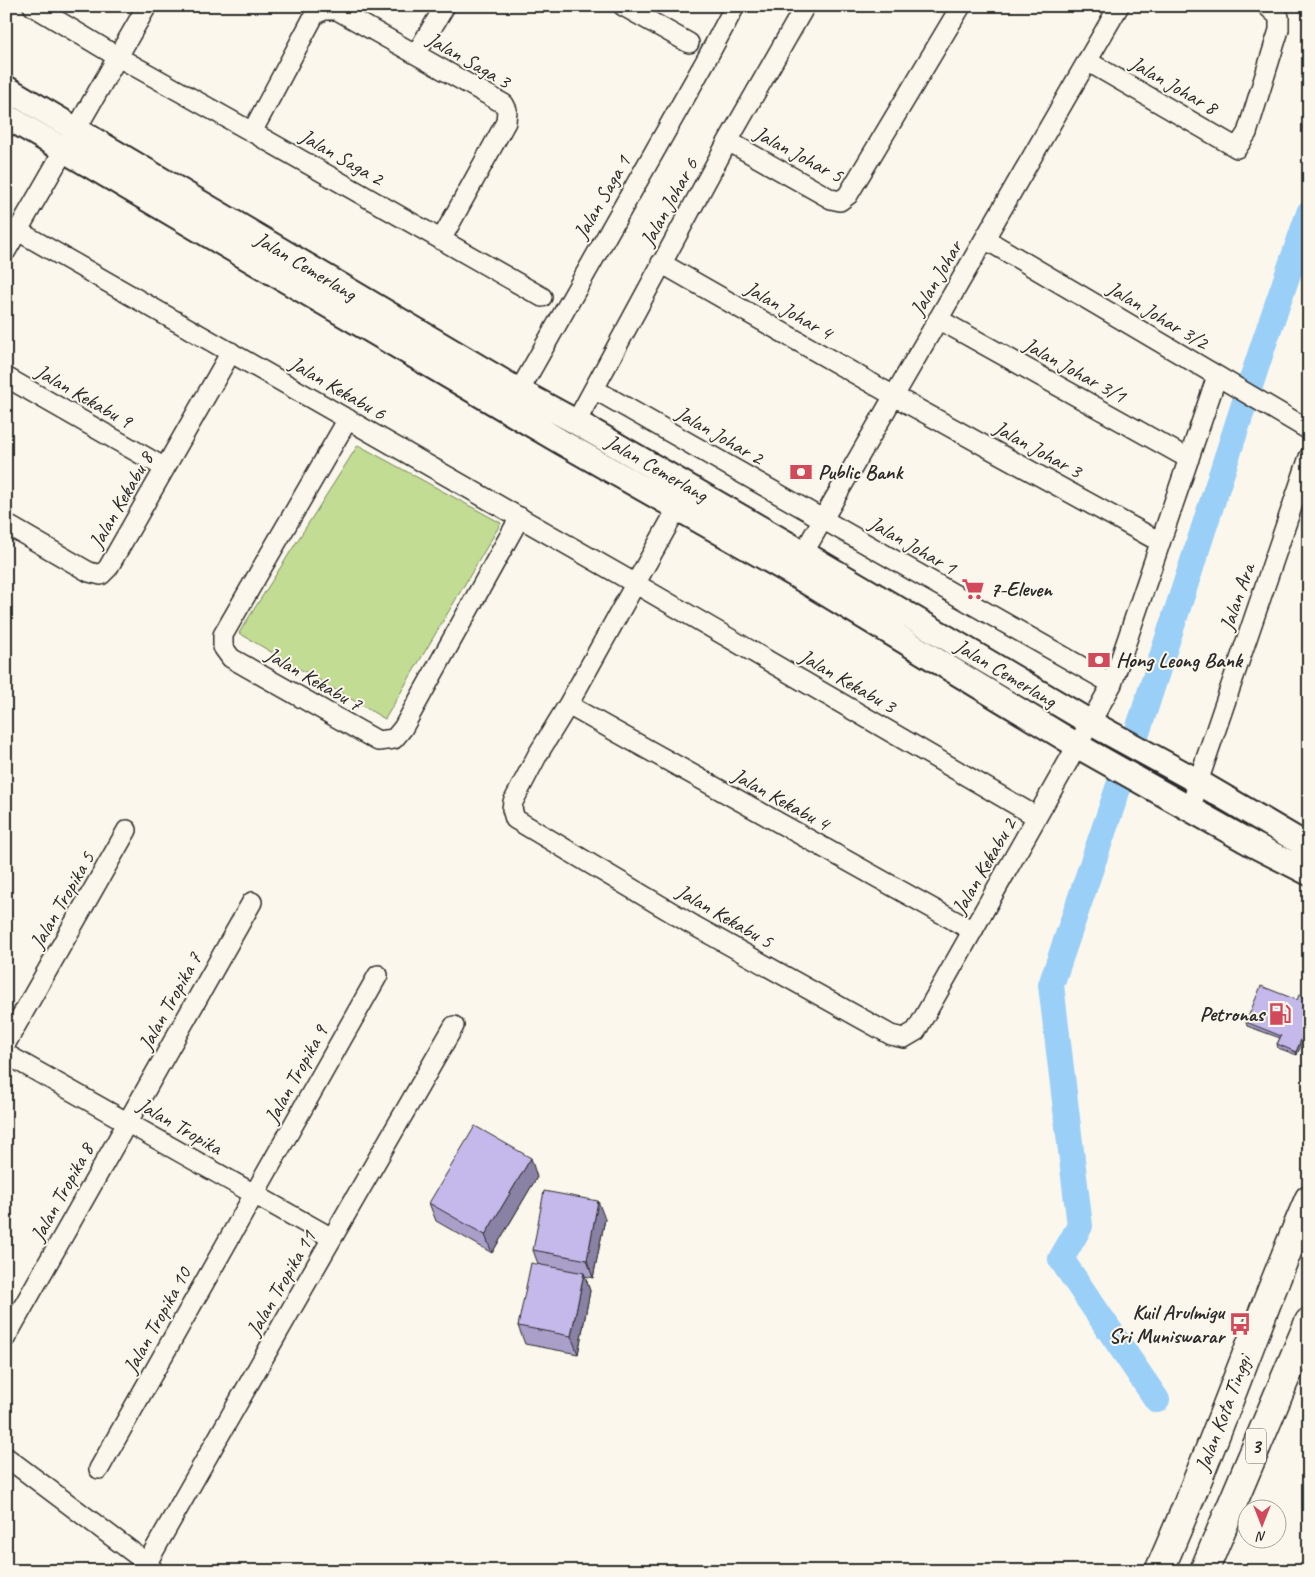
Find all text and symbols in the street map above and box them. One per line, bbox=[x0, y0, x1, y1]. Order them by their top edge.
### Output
street label: Jalan Saga 3 bbox=[422, 25, 517, 95]
street label: Jalan Johar 8 bbox=[1125, 49, 1225, 122]
street label: Jalan Johar 5 bbox=[749, 119, 849, 189]
street label: Jalan Saga 2 bbox=[295, 122, 390, 192]
street label: Jalan Saga 1 bbox=[567, 149, 637, 244]
street label: Jalan Johar 6 bbox=[634, 153, 704, 251]
street label: Jalan Cemerlang bbox=[250, 225, 363, 307]
street label: Jalan Johar bbox=[904, 234, 969, 321]
street label: Jalan Johar 4 bbox=[740, 274, 840, 347]
street label: Jalan Johar 3/2 bbox=[1102, 274, 1214, 356]
street label: Jalan Johar 3/1 bbox=[1018, 331, 1132, 409]
street label: Jalan Kekabu 6 bbox=[284, 350, 391, 426]
street label: Jalan Kekabu 9 bbox=[30, 358, 138, 435]
street label: Jalan Johar 2 bbox=[671, 399, 770, 471]
street label: Jalan Johar 3 bbox=[989, 414, 1088, 485]
street label: Jalan Cemerlang bbox=[600, 428, 714, 508]
street label: Jalan Kekabu 8 bbox=[83, 445, 160, 554]
bank icon: Public Bank bbox=[788, 459, 814, 485]
place label: Public Bank bbox=[818, 459, 904, 485]
street label: Jalan Johar 1 bbox=[864, 509, 963, 581]
street label: Jalan Ara bbox=[1213, 558, 1261, 635]
supermarket icon: 7-Eleven bbox=[960, 576, 986, 602]
place label: 7-Eleven bbox=[990, 576, 1053, 602]
street label: Jalan Cemerlang bbox=[950, 632, 1063, 714]
street label: Jalan Kekabu 7 bbox=[260, 641, 368, 718]
street label: Jalan Kekabu 3 bbox=[794, 643, 902, 720]
bank icon: Hong Leong Bank bbox=[1086, 647, 1112, 673]
place label: Hong Leong Bank bbox=[1116, 647, 1244, 673]
street label: Jalan Kekabu 4 bbox=[727, 761, 836, 837]
street label: Jalan Kekabu 2 bbox=[946, 812, 1023, 920]
street label: Jalan Tropika 5 bbox=[23, 846, 101, 954]
street label: Jalan Kekabu 5 bbox=[671, 878, 779, 955]
street label: Jalan Tropika 7 bbox=[132, 946, 208, 1055]
place label: Petronas bbox=[1200, 1001, 1267, 1027]
fuel station icon: Petronas bbox=[1267, 1001, 1293, 1027]
street label: Jalan Tropika 9 bbox=[258, 1019, 334, 1128]
street label: Jalan Tropika bbox=[132, 1091, 228, 1161]
street label: Jalan Tropika 8 bbox=[24, 1136, 101, 1246]
street label: Jalan Tropika 11 bbox=[240, 1225, 322, 1341]
street label: Jalan Tropika 10 bbox=[117, 1261, 197, 1378]
place label: Kuil Arulmigu Sri Muniswarar bbox=[1109, 1299, 1226, 1349]
bus stop icon: Kuil Arulmigu Sri Muniswarar bbox=[1227, 1311, 1253, 1337]
street label: Jalan Kota Tinggi bbox=[1189, 1348, 1258, 1476]
road number: 3 bbox=[1246, 1428, 1266, 1464]
north arrow bbox=[1238, 1500, 1288, 1550]
text: N bbox=[1255, 1528, 1266, 1545]

